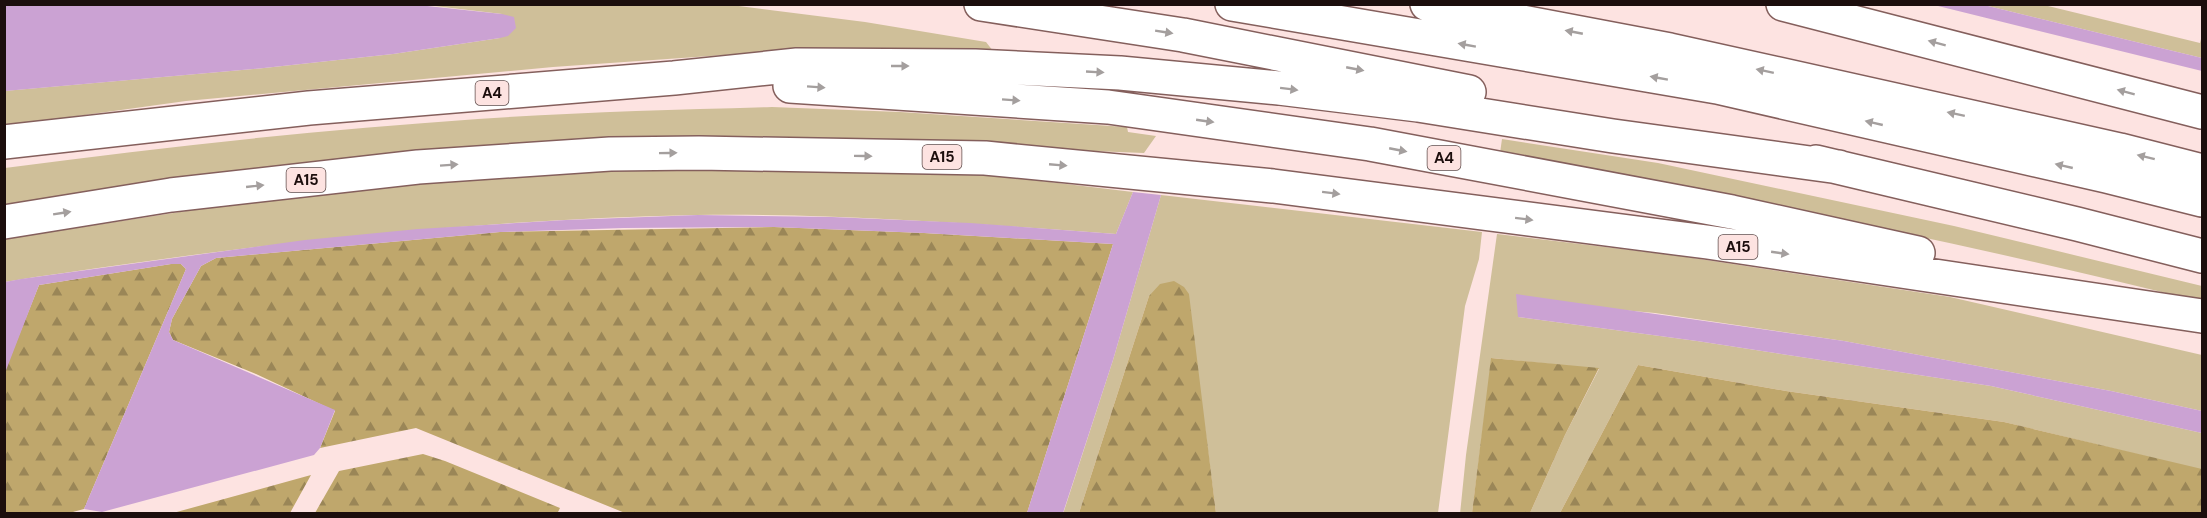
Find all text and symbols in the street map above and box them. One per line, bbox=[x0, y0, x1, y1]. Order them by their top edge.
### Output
one-way arrow bbox=[1565, 27, 1584, 36]
one-way arrow bbox=[1155, 28, 1174, 37]
one-way arrow bbox=[1928, 37, 1946, 47]
one-way arrow bbox=[1457, 40, 1476, 49]
one-way arrow bbox=[891, 61, 910, 70]
one-way arrow bbox=[1346, 65, 1365, 74]
one-way arrow bbox=[1756, 66, 1775, 76]
one-way arrow bbox=[1085, 67, 1104, 76]
one-way arrow bbox=[1649, 73, 1668, 82]
road number: A4 bbox=[476, 81, 508, 105]
one-way arrow bbox=[807, 83, 826, 92]
one-way arrow bbox=[1280, 84, 1299, 94]
one-way arrow bbox=[2116, 86, 2135, 96]
one-way arrow bbox=[1002, 96, 1021, 105]
one-way arrow bbox=[1946, 108, 1965, 118]
one-way arrow bbox=[1195, 116, 1214, 125]
one-way arrow bbox=[1864, 118, 1883, 127]
road number: A15 bbox=[922, 145, 962, 169]
one-way arrow bbox=[1388, 146, 1407, 155]
road number: A4 bbox=[1428, 146, 1460, 170]
one-way arrow bbox=[659, 148, 678, 158]
one-way arrow bbox=[854, 151, 873, 161]
one-way arrow bbox=[2137, 151, 2155, 161]
one-way arrow bbox=[440, 160, 459, 170]
one-way arrow bbox=[1048, 160, 1067, 170]
one-way arrow bbox=[2055, 161, 2073, 171]
road number: A15 bbox=[286, 168, 326, 192]
one-way arrow bbox=[246, 181, 265, 191]
one-way arrow bbox=[1322, 189, 1341, 198]
one-way arrow bbox=[53, 208, 72, 217]
one-way arrow bbox=[1515, 214, 1534, 223]
road number: A15 bbox=[1718, 235, 1758, 259]
one-way arrow bbox=[1771, 249, 1790, 258]

